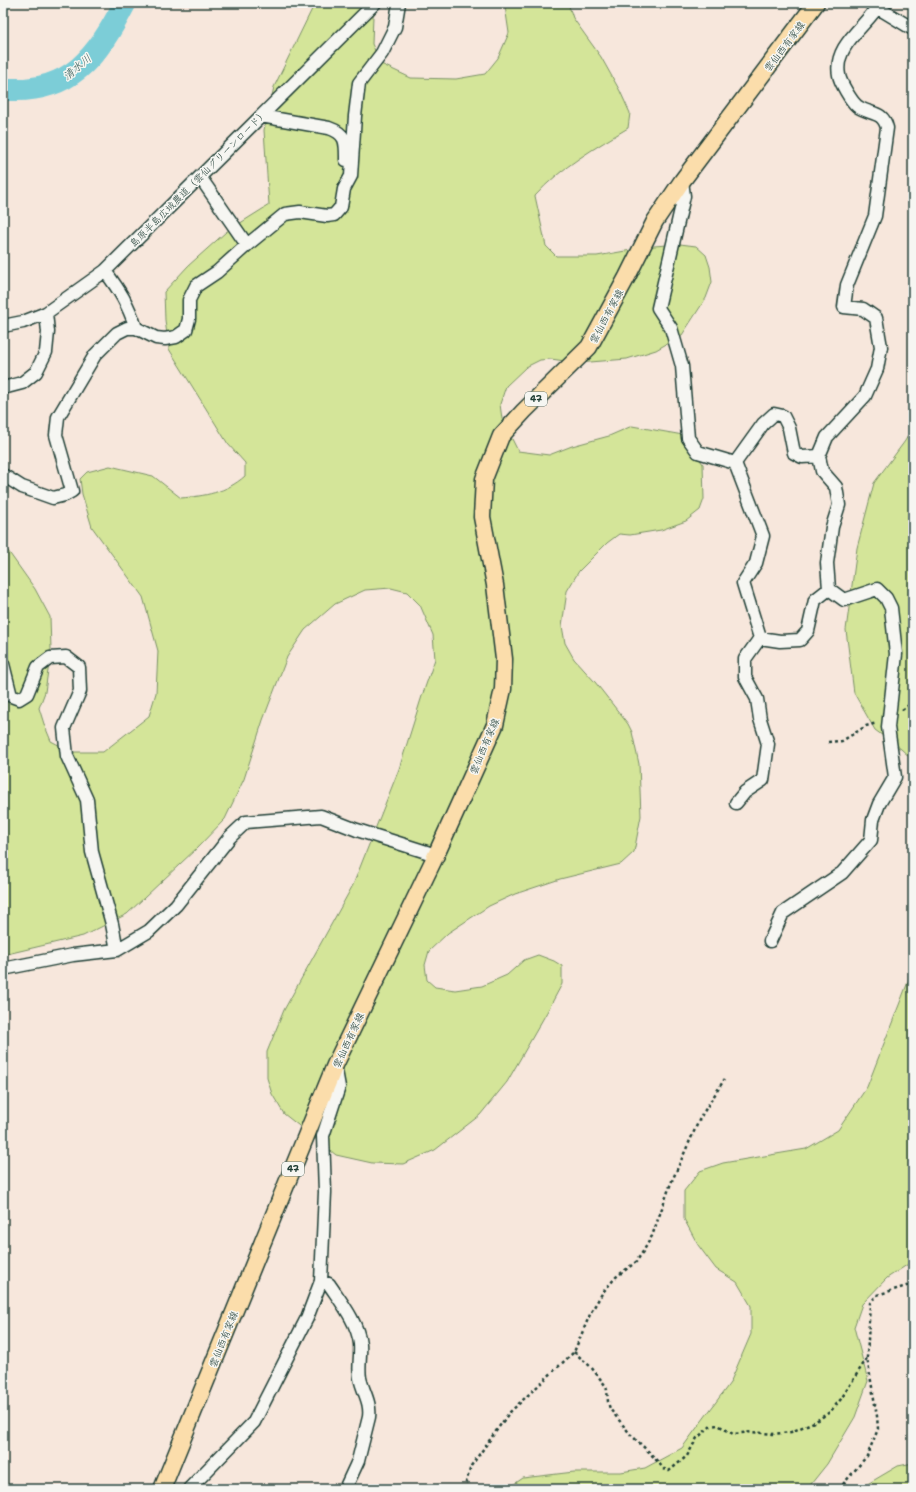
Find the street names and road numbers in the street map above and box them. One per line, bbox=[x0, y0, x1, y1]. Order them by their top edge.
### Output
street label: 雲仙西有家線 bbox=[761, 18, 808, 74]
street label: 島原半島広域農道（雲仙グリーンロード） bbox=[127, 107, 270, 250]
street label: 雲仙西有家線 bbox=[587, 287, 626, 346]
road number: 47 bbox=[525, 392, 547, 406]
street label: 雲仙西有家線 bbox=[467, 716, 502, 776]
street label: 雲仙西有家線 bbox=[330, 1010, 367, 1070]
road number: 47 bbox=[282, 1162, 304, 1176]
street label: 雲仙西有家線 bbox=[206, 1309, 241, 1369]

